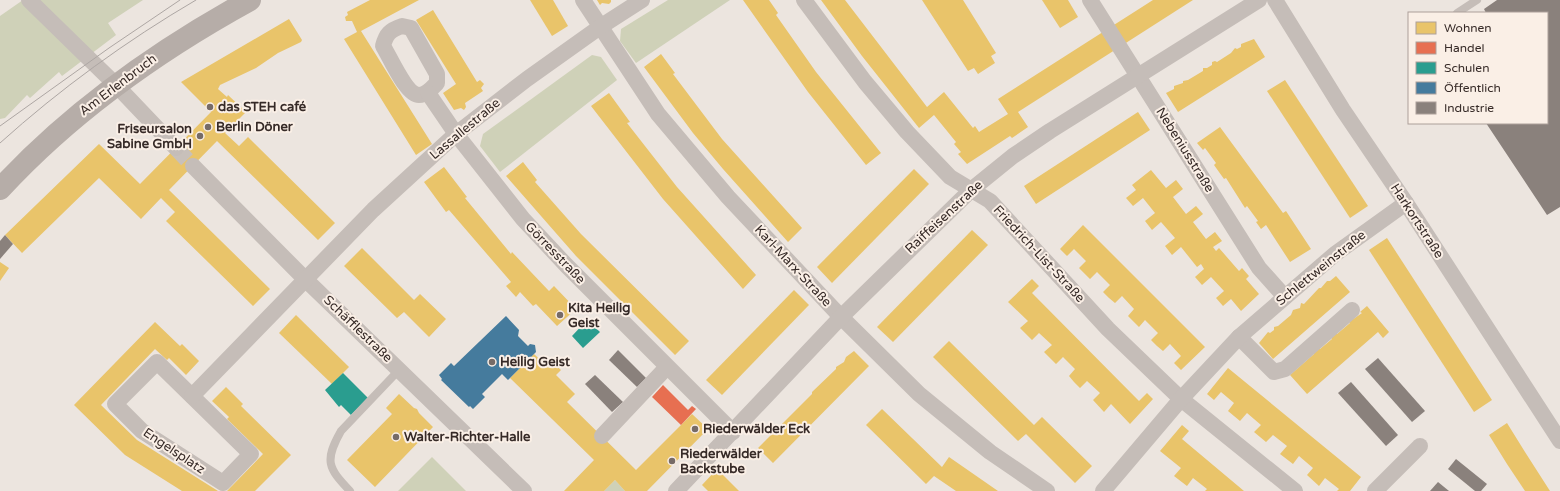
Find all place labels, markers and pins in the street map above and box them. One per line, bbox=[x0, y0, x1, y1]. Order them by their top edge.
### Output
place label: das STEH café bbox=[218, 99, 307, 115]
marker: das STEH café bbox=[205, 102, 215, 112]
place label: Berlin Döner bbox=[216, 119, 294, 135]
place label: Friseursalon Sabine GmbH bbox=[107, 121, 192, 152]
marker: Berlin Döner bbox=[203, 122, 213, 132]
marker: Friseursalon Sabine GmbH bbox=[195, 131, 205, 141]
place label: Kita Heilig Geist bbox=[568, 300, 631, 331]
marker: Kita Heilig Geist bbox=[555, 310, 565, 320]
place label: Heilig Geist bbox=[500, 354, 570, 370]
marker: Heilig Geist bbox=[487, 357, 497, 367]
place label: Riederwälder Eck bbox=[703, 421, 810, 437]
marker: Riederwälder Eck bbox=[690, 424, 700, 434]
place label: Walter-Richter-Halle bbox=[404, 429, 531, 445]
marker: Walter-Richter-Halle bbox=[391, 432, 401, 442]
place label: Riederwälder Backstube bbox=[680, 446, 763, 477]
marker: Riederwälder Backstube bbox=[667, 456, 677, 466]

